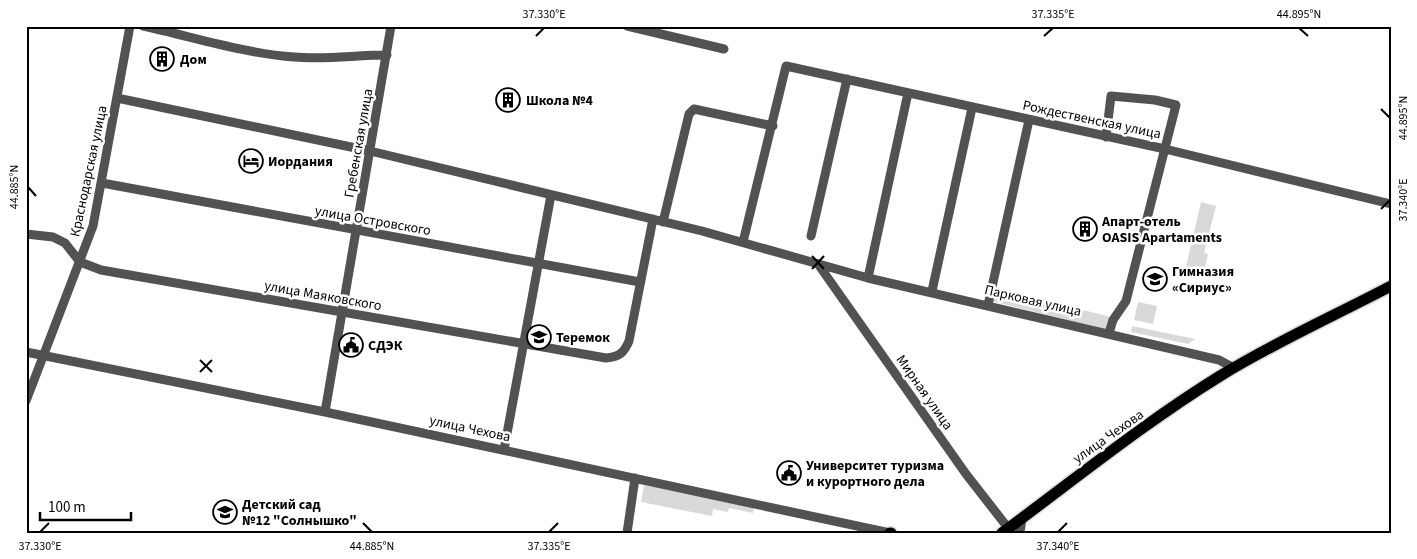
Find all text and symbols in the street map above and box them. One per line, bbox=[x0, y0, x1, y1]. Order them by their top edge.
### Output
text: 37.330°E bbox=[522, 6, 566, 23]
text: 37.335°E bbox=[1031, 6, 1075, 23]
text: 44.895°N bbox=[1277, 6, 1321, 23]
building icon: Дом bbox=[149, 46, 175, 72]
place label: Дом bbox=[180, 50, 207, 70]
street label: Гребенская улица bbox=[340, 87, 378, 199]
building icon: Школа №4 bbox=[495, 87, 521, 113]
place label: Школа №4 bbox=[526, 91, 594, 111]
street label: Рождественская улица bbox=[1021, 96, 1163, 144]
text: 44.895°N bbox=[1395, 96, 1412, 140]
street label: Краснодарская улица bbox=[65, 104, 113, 239]
hotel icon: Иордания bbox=[238, 148, 264, 174]
place label: Иордания bbox=[268, 152, 333, 172]
text: 44.885°N bbox=[6, 165, 23, 209]
text: 37.340°E bbox=[1395, 178, 1412, 222]
street label: улица Островского bbox=[313, 201, 432, 241]
place label: Апарт-отель OASIS Apartaments bbox=[1101, 212, 1222, 248]
building icon: Апарт-отель OASIS Apartaments bbox=[1072, 216, 1098, 242]
place label: Гимназия «Сириус» bbox=[1172, 262, 1234, 298]
school or university icon: Гимназия «Сириус» bbox=[1142, 266, 1168, 292]
street label: улица Маяковского bbox=[263, 276, 383, 316]
street label: Парковая улица bbox=[982, 280, 1083, 322]
school or university icon: Теремок bbox=[526, 324, 552, 350]
place label: Теремок bbox=[556, 328, 610, 348]
public building icon: СДЭК bbox=[338, 332, 364, 358]
place label: СДЭК bbox=[368, 336, 403, 356]
street label: Мирная улица bbox=[891, 351, 957, 434]
street label: улица Чехова bbox=[1069, 405, 1148, 469]
street label: улица Чехова bbox=[427, 411, 512, 447]
place label: Университет туризма и курортного дела bbox=[806, 456, 944, 492]
public building icon: Университет туризма и курортного дела bbox=[776, 460, 802, 486]
scale bar bbox=[40, 489, 131, 521]
place label: Детский сад №12 "Солнышко" bbox=[242, 495, 357, 531]
text: 100 m bbox=[48, 497, 86, 518]
school or university icon: Детский сад №12 "Солнышко" bbox=[212, 499, 238, 525]
text: 37.330°E bbox=[18, 538, 62, 555]
text: 44.885°N bbox=[350, 538, 394, 555]
text: 37.335°E bbox=[527, 538, 571, 555]
text: 37.340°E bbox=[1036, 538, 1080, 555]

